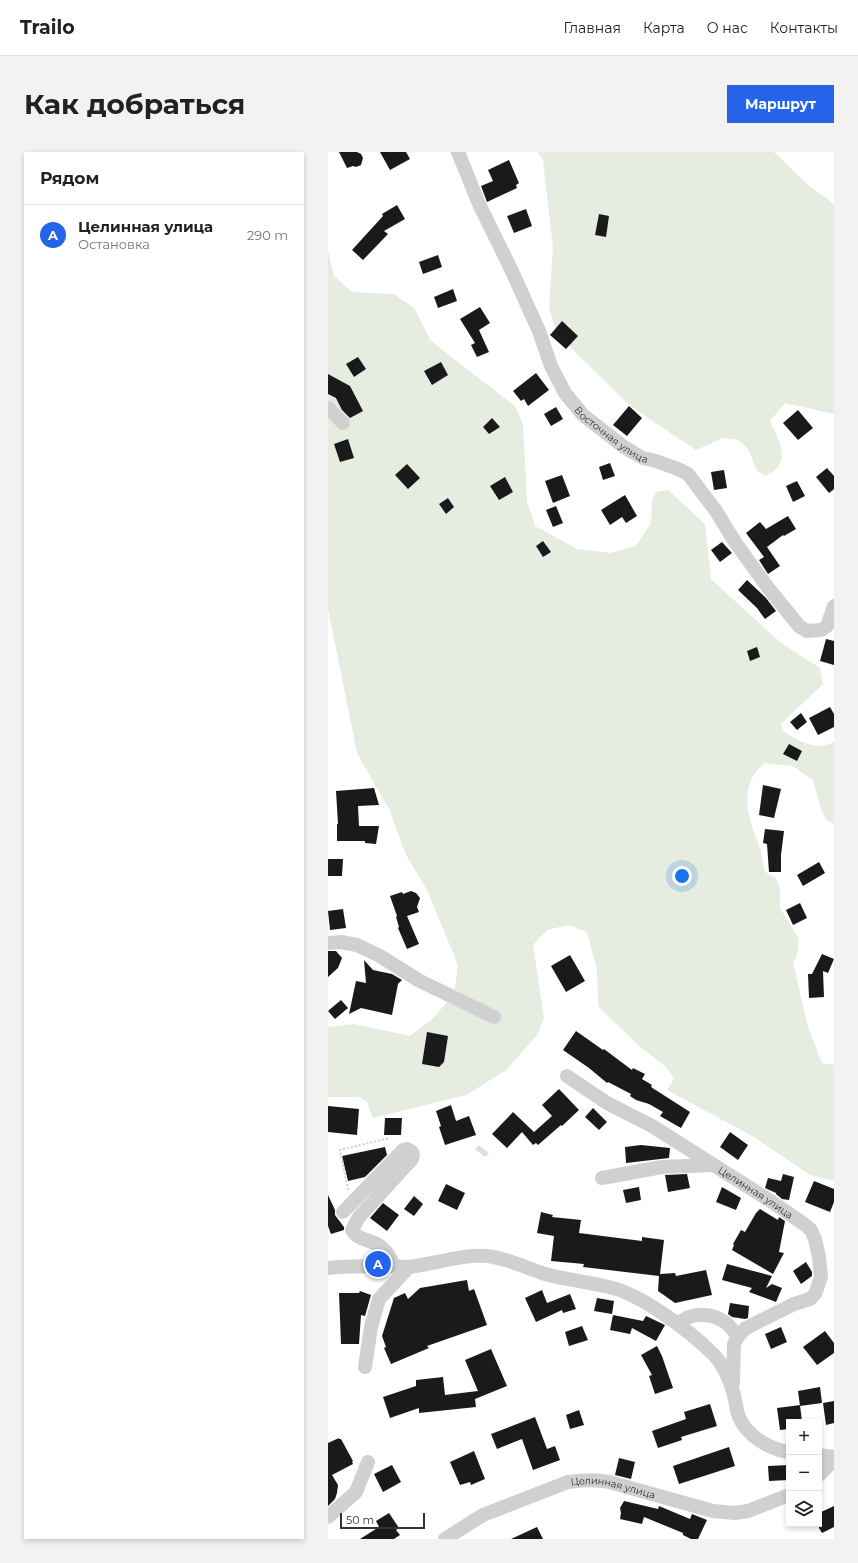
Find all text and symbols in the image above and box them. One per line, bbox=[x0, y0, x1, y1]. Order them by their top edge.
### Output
text: Trailo bbox=[20, 16, 75, 39]
text: Главная bbox=[563, 19, 621, 37]
text: Карта bbox=[643, 19, 685, 37]
text: О нас bbox=[707, 19, 748, 37]
text: Контакты bbox=[770, 19, 838, 37]
button: Маршрут bbox=[727, 85, 834, 123]
text: Как добраться bbox=[24, 87, 245, 121]
text: Рядом bbox=[40, 168, 99, 188]
text: Целинная улица bbox=[78, 217, 213, 236]
text: A bbox=[48, 227, 58, 243]
text: 290 m bbox=[247, 227, 288, 243]
text: Остановка bbox=[78, 236, 150, 252]
street label: Восточная улица bbox=[572, 403, 649, 465]
your location bbox=[672, 866, 692, 886]
street label: Целинная улица bbox=[716, 1163, 796, 1221]
pin: A bbox=[365, 1249, 391, 1279]
map controls bbox=[786, 1419, 822, 1527]
button: + bbox=[786, 1419, 822, 1455]
button: − bbox=[786, 1455, 822, 1491]
street label: Целинная улица bbox=[570, 1474, 657, 1501]
button: layers bbox=[786, 1491, 822, 1527]
scale bar bbox=[340, 1511, 425, 1530]
text: 50 m bbox=[346, 1513, 374, 1527]

